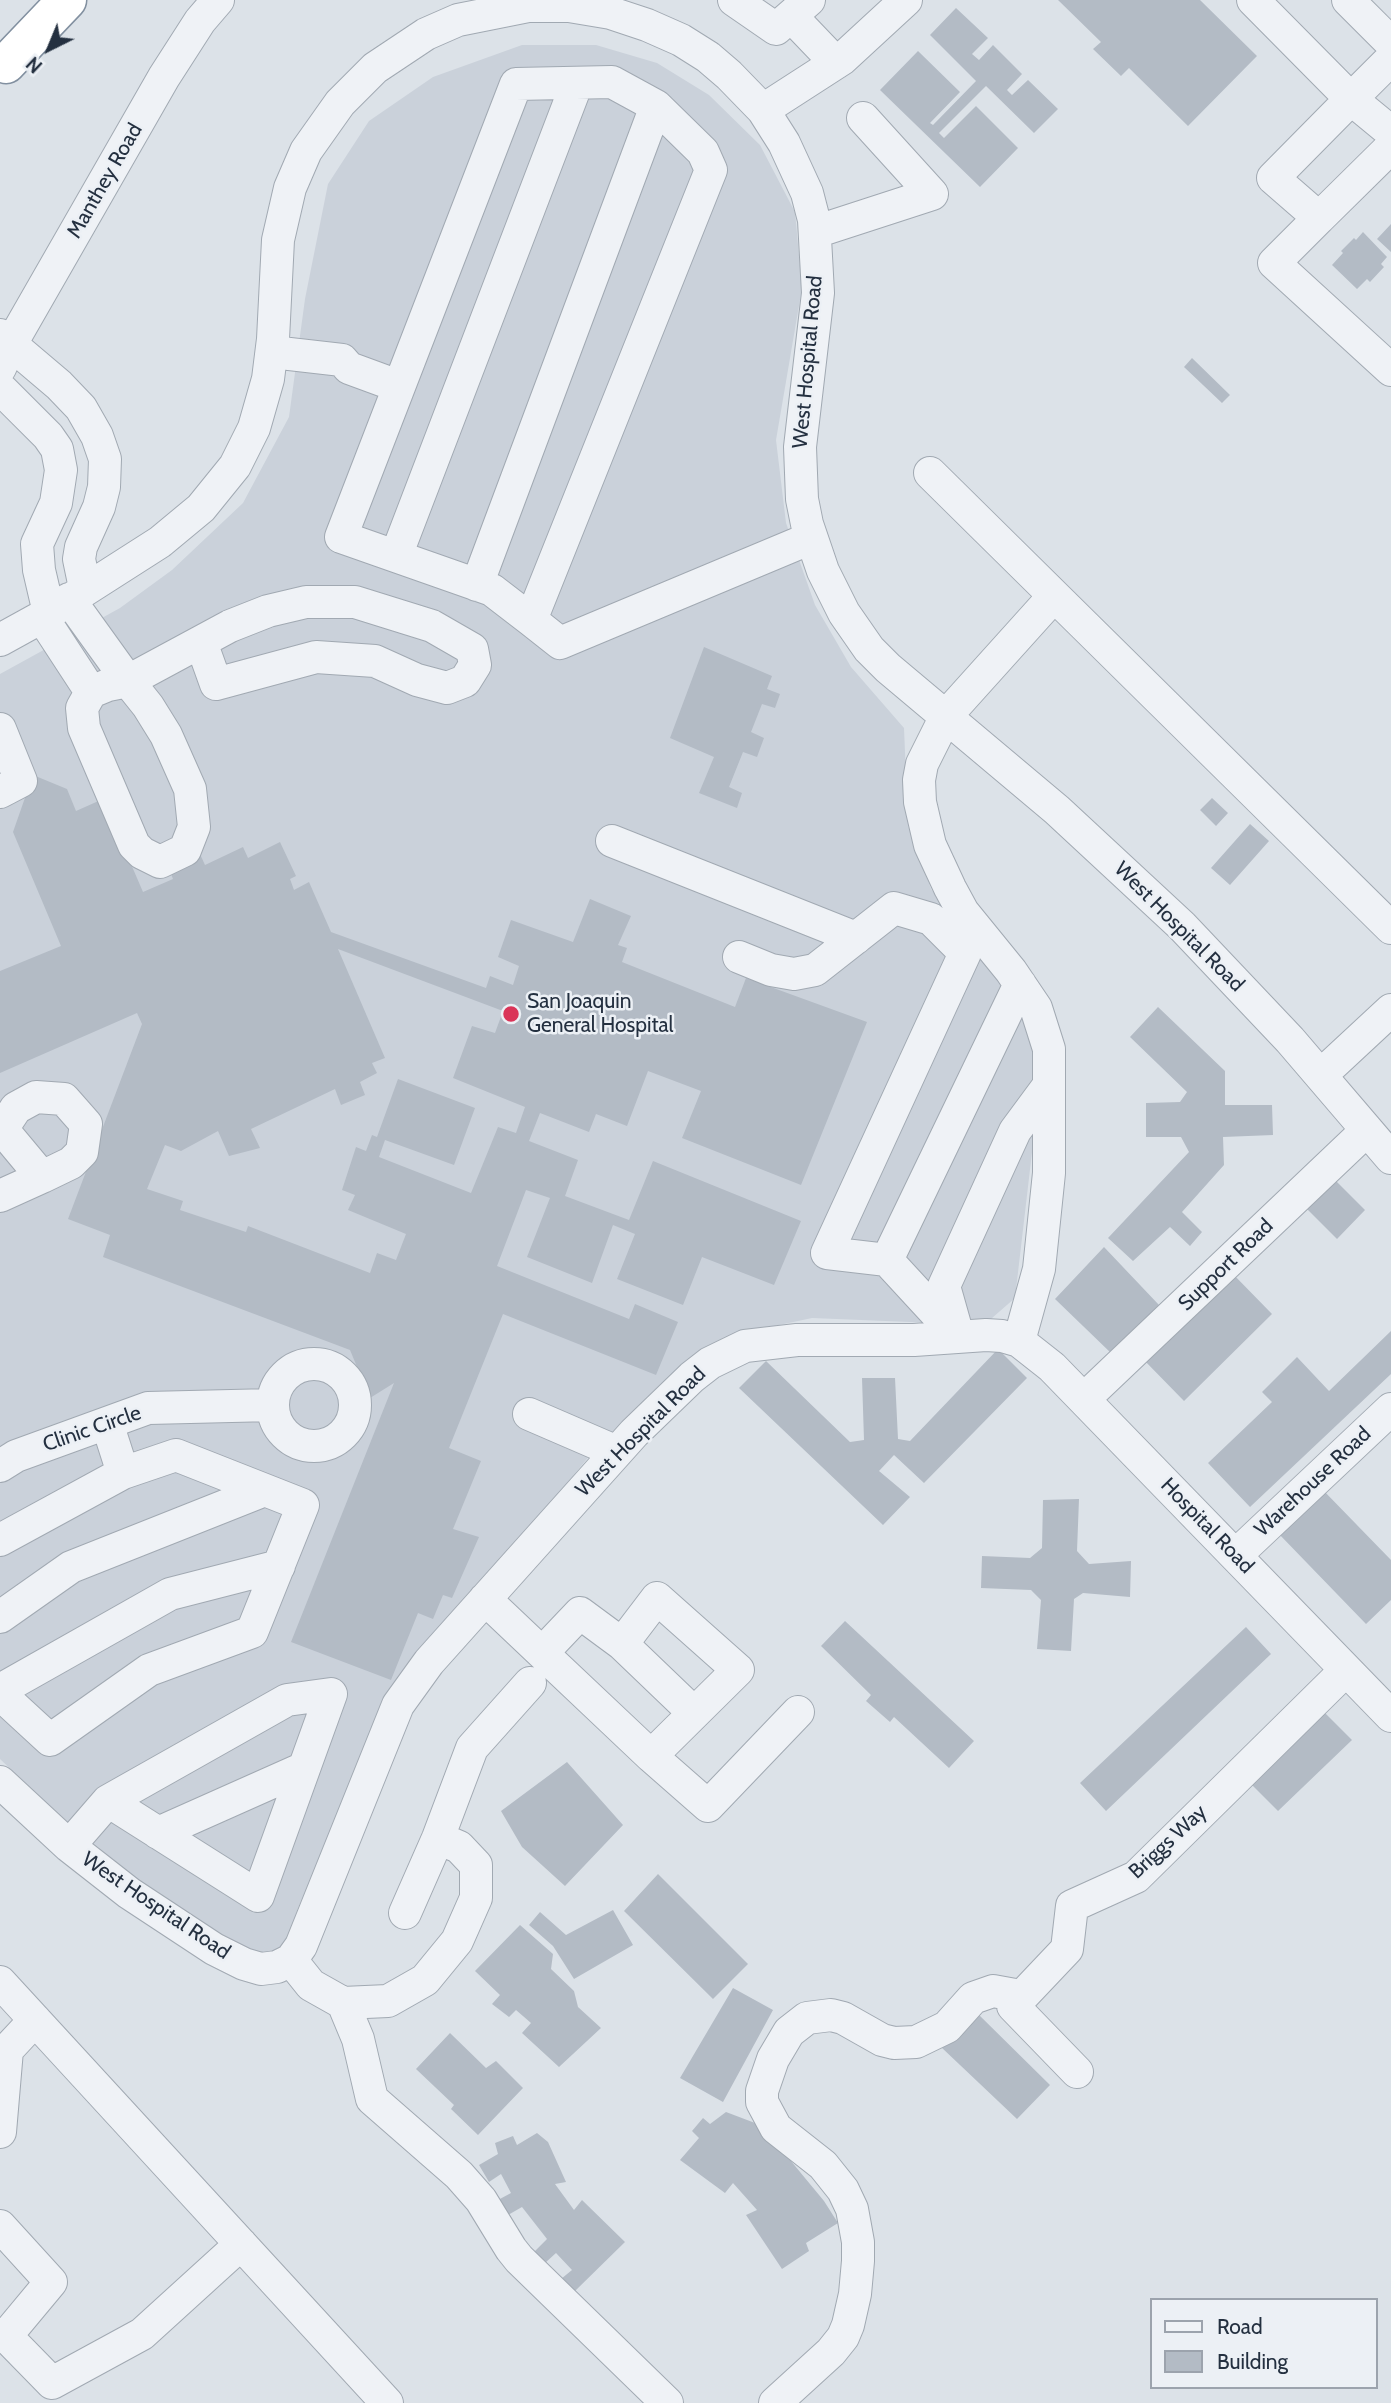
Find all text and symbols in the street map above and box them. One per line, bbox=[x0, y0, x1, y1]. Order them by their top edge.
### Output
north arrow bbox=[14, 14, 84, 84]
text: N bbox=[22, 52, 47, 78]
street label: Manthey Road bbox=[62, 119, 148, 243]
street label: West Hospital Road bbox=[788, 274, 828, 450]
street label: West Hospital Road bbox=[1109, 857, 1249, 997]
place label: San Joaquin General Hospital bbox=[527, 989, 674, 1039]
marker: San Joaquin General Hospital bbox=[501, 1004, 521, 1024]
street label: Support Road bbox=[1173, 1214, 1279, 1316]
street label: West Hospital Road bbox=[571, 1362, 711, 1502]
street label: Clinic Circle bbox=[40, 1400, 144, 1458]
street label: Warehouse Road bbox=[1250, 1422, 1376, 1542]
street label: Hospital Road bbox=[1155, 1473, 1259, 1579]
street label: Briggs Way bbox=[1124, 1800, 1212, 1884]
street label: West Hospital Road bbox=[77, 1847, 235, 1965]
legend bbox=[1150, 2298, 1377, 2389]
text: Road bbox=[1217, 2314, 1263, 2339]
text: Building bbox=[1217, 2349, 1288, 2374]

